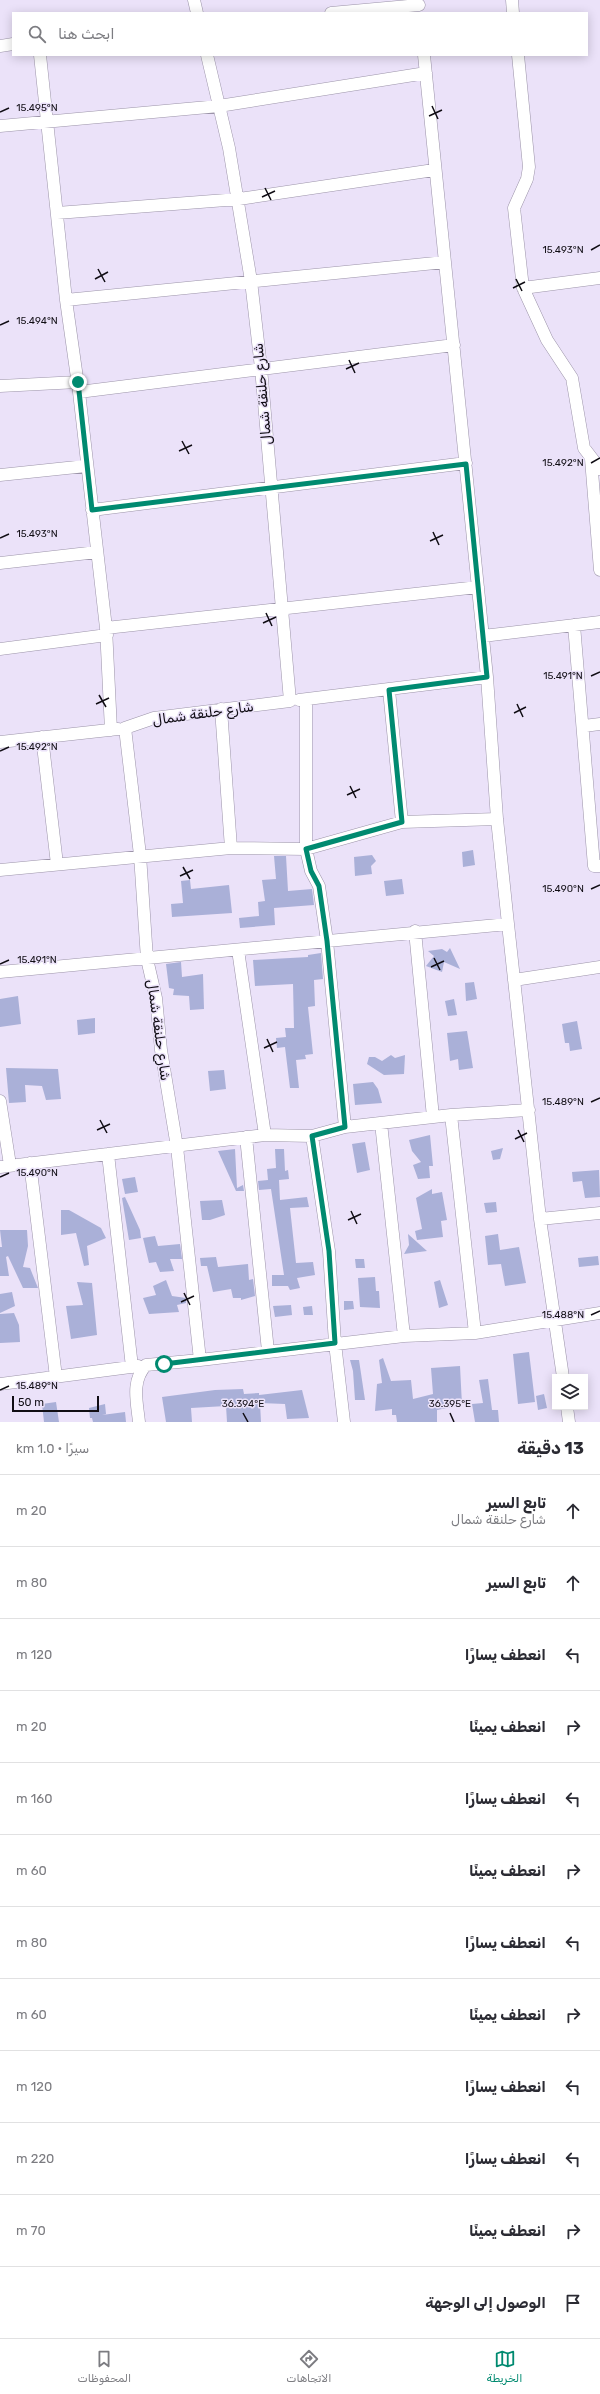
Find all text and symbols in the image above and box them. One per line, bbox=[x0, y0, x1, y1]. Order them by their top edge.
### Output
search box bbox=[12, 12, 588, 56]
icon: search bbox=[26, 23, 48, 45]
text: ابحث هنا bbox=[58, 25, 115, 43]
text: 15.495°N bbox=[16, 102, 58, 114]
text: 15.493°N bbox=[542, 244, 584, 256]
text: 15.494°N bbox=[16, 315, 58, 327]
street label: شارع حلنقة شمال bbox=[250, 342, 277, 446]
route end bbox=[69, 373, 87, 391]
text: 15.492°N bbox=[542, 457, 584, 469]
text: 15.493°N bbox=[16, 528, 58, 540]
text: 15.491°N bbox=[543, 670, 583, 682]
street label: شارع حلنقة شمال bbox=[151, 698, 255, 731]
text: 15.492°N bbox=[16, 741, 58, 753]
text: 15.490°N bbox=[542, 883, 584, 895]
text: 15.491°N bbox=[17, 954, 57, 966]
street label: شارع حلنقة شمال bbox=[141, 978, 174, 1082]
text: 15.489°N bbox=[542, 1096, 584, 1108]
text: 15.490°N bbox=[16, 1167, 58, 1179]
text: 15.488°N bbox=[542, 1309, 584, 1321]
route start bbox=[155, 1355, 173, 1373]
map controls bbox=[552, 1374, 588, 1410]
button: layers bbox=[552, 1374, 588, 1410]
text: 15.489°N bbox=[16, 1380, 58, 1392]
scale bar bbox=[12, 1394, 99, 1413]
text: 50 m bbox=[18, 1396, 44, 1409]
text: 36.394°E bbox=[222, 1398, 264, 1410]
text: 36.395°E bbox=[429, 1398, 471, 1410]
text: 13 دقيقة bbox=[517, 1438, 584, 1458]
text: سيرًا · 1.0 km bbox=[16, 1441, 89, 1456]
text: تابع السير bbox=[486, 1494, 546, 1512]
icon: ahead bbox=[562, 1500, 584, 1522]
text: 20 m bbox=[16, 1503, 47, 1518]
text: شارع حلنقة شمال bbox=[451, 1512, 546, 1527]
icon: ahead bbox=[562, 1572, 584, 1594]
text: تابع السير bbox=[486, 1574, 546, 1592]
text: 80 m bbox=[16, 1575, 47, 1590]
icon: left bbox=[562, 1644, 584, 1666]
text: انعطف يسارًا bbox=[465, 1646, 546, 1664]
text: 120 m bbox=[16, 1647, 52, 1662]
icon: right bbox=[562, 1716, 584, 1738]
text: انعطف يمينًا bbox=[469, 1718, 546, 1736]
text: 20 m bbox=[16, 1719, 47, 1734]
icon: left bbox=[562, 1788, 584, 1810]
text: انعطف يسارًا bbox=[465, 1790, 546, 1808]
text: 160 m bbox=[16, 1791, 52, 1806]
icon: right bbox=[562, 1860, 584, 1882]
text: انعطف يمينًا bbox=[469, 1862, 546, 1880]
text: 60 m bbox=[16, 1863, 47, 1878]
icon: left bbox=[562, 1932, 584, 1954]
text: انعطف يسارًا bbox=[465, 1934, 546, 1952]
text: 80 m bbox=[16, 1935, 47, 1950]
icon: right bbox=[562, 2004, 584, 2026]
text: انعطف يمينًا bbox=[469, 2006, 546, 2024]
text: 60 m bbox=[16, 2007, 47, 2022]
icon: left bbox=[562, 2076, 584, 2098]
text: انعطف يسارًا bbox=[465, 2078, 546, 2096]
text: 120 m bbox=[16, 2079, 52, 2094]
icon: left bbox=[562, 2148, 584, 2170]
text: انعطف يسارًا bbox=[465, 2150, 546, 2168]
text: 220 m bbox=[16, 2151, 54, 2166]
icon: right bbox=[562, 2220, 584, 2242]
text: انعطف يمينًا bbox=[469, 2222, 546, 2240]
text: 70 m bbox=[16, 2223, 46, 2238]
icon: arrive bbox=[562, 2292, 584, 2314]
text: الوصول إلى الوجهة bbox=[425, 2294, 546, 2312]
tab: المحفوظات bbox=[78, 2348, 131, 2385]
tab: الاتجاهات bbox=[286, 2348, 331, 2385]
tab: الخريطة bbox=[487, 2348, 522, 2385]

